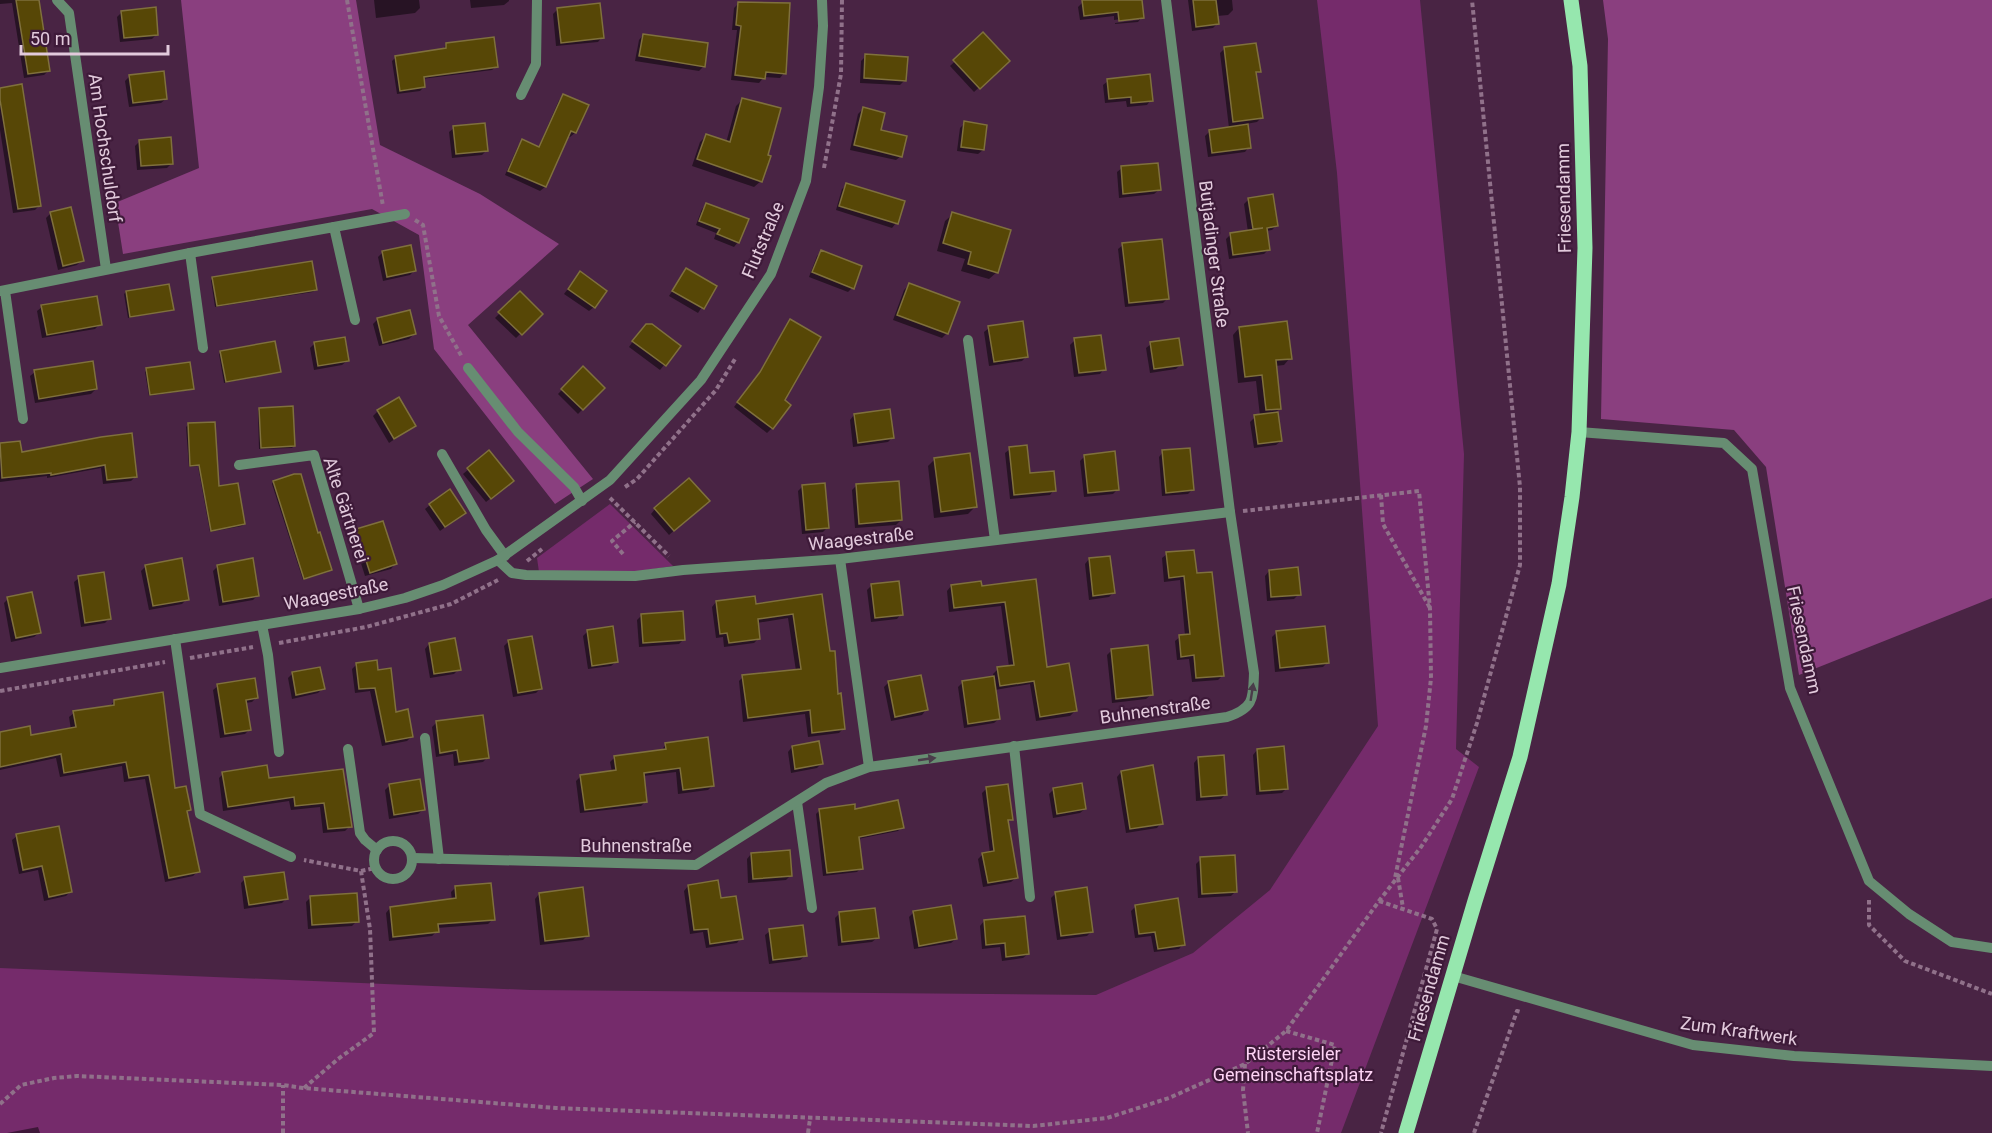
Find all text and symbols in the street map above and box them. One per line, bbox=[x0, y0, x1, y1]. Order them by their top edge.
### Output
scale bar bbox=[21, 18, 168, 56]
text: 50 m bbox=[30, 28, 70, 49]
street label: Am Hochschuldorf bbox=[85, 72, 126, 225]
street label: Friesendamm bbox=[1552, 143, 1575, 253]
street label: Butjadinger Straße bbox=[1195, 179, 1234, 329]
street label: Flutstraße bbox=[737, 198, 788, 281]
street label: Alte Gärtnerei bbox=[320, 454, 373, 565]
street label: Waagestraße bbox=[807, 523, 915, 554]
street label: Waagestraße bbox=[282, 573, 390, 614]
street label: Friesendamm bbox=[1783, 584, 1826, 696]
one-way arrow bbox=[1247, 682, 1256, 701]
street label: Buhnenstraße bbox=[1098, 691, 1212, 728]
one-way arrow bbox=[918, 754, 937, 763]
street label: Buhnenstraße bbox=[580, 835, 692, 856]
street label: Friesendamm bbox=[1403, 932, 1454, 1044]
street label: Zum Kraftwerk bbox=[1679, 1012, 1800, 1049]
park label: Rüstersieler Gemeinschaftsplatz bbox=[1213, 1043, 1373, 1085]

